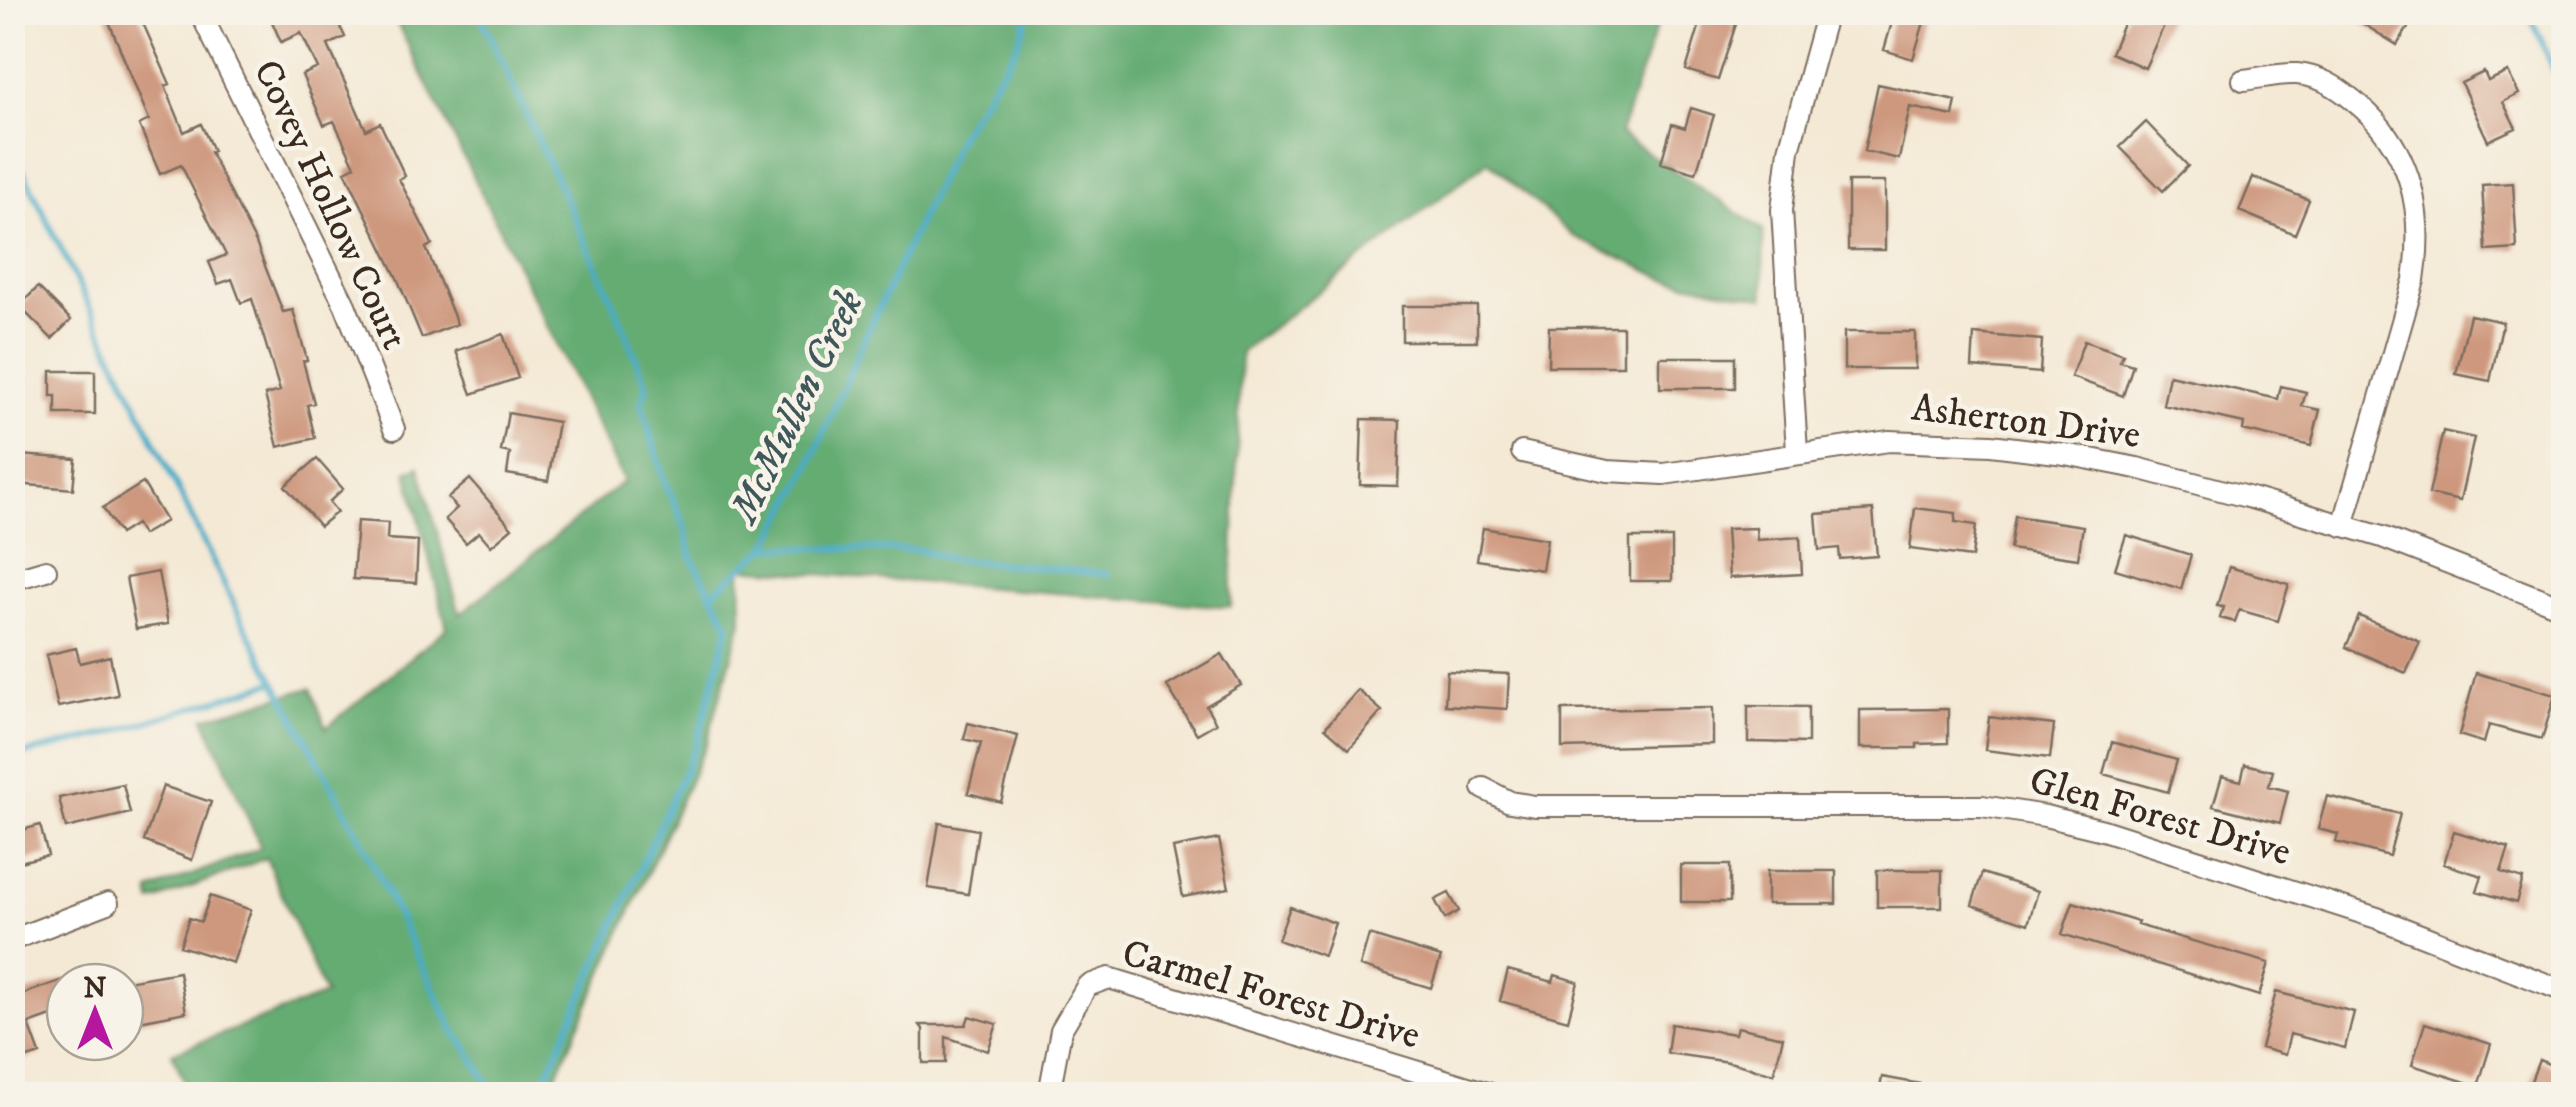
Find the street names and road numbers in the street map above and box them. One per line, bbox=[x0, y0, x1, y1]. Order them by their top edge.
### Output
street label: Covey Hollow Court bbox=[242, 53, 418, 357]
street label: Asherton Drive bbox=[1909, 384, 2143, 460]
street label: Glen Forest Drive bbox=[2024, 757, 2296, 877]
street label: Carmel Forest Drive bbox=[1117, 930, 1425, 1060]

